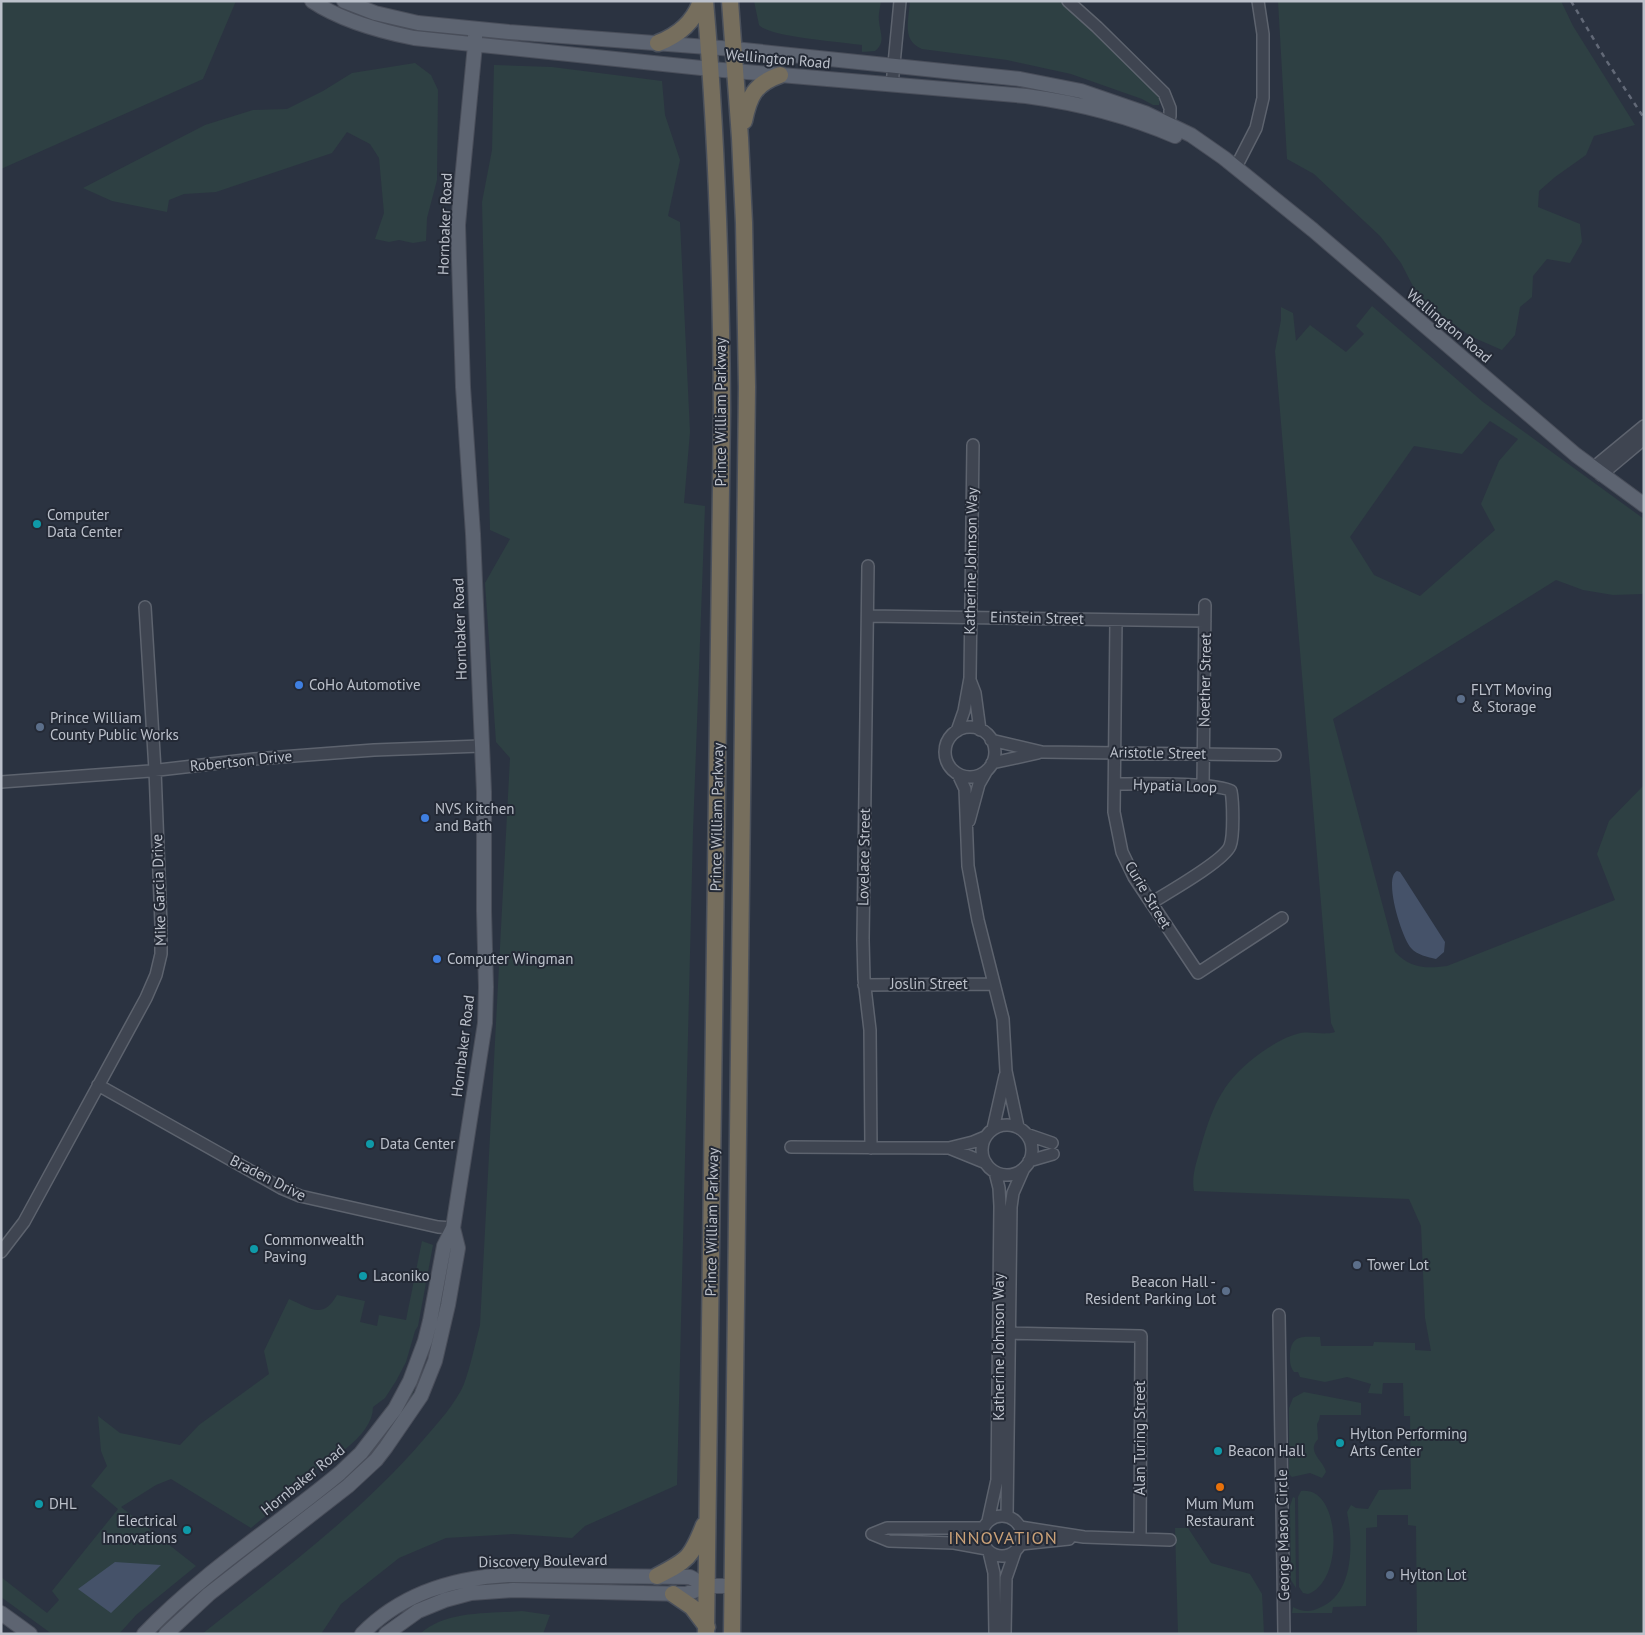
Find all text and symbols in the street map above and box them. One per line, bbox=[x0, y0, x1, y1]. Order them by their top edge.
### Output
street label: Wellington Road bbox=[725, 44, 831, 73]
street label: Hornbaker Road bbox=[433, 172, 456, 276]
street label: Wellington Road bbox=[1403, 284, 1496, 367]
street label: Prince William Parkway bbox=[711, 338, 730, 486]
street label: Katherine Johnson Way bbox=[960, 487, 981, 635]
place label: Computer Data Center bbox=[47, 505, 122, 541]
marker: Computer Data Center bbox=[31, 518, 43, 530]
street label: Hornbaker Road bbox=[448, 577, 471, 681]
street label: Einstein Street bbox=[990, 607, 1084, 628]
street label: Noether Street bbox=[1194, 633, 1215, 727]
place label: CoHo Automotive bbox=[309, 675, 421, 694]
marker: CoHo Automotive bbox=[293, 679, 305, 691]
place label: FLYT Moving & Storage bbox=[1471, 680, 1552, 716]
marker: FLYT Moving & Storage bbox=[1455, 693, 1467, 705]
place label: Prince William County Public Works bbox=[50, 708, 179, 744]
marker: Prince William County Public Works bbox=[34, 721, 46, 733]
street label: Prince William Parkway bbox=[706, 742, 727, 892]
street label: Aristotle Street bbox=[1110, 742, 1206, 763]
street label: Robertson Drive bbox=[189, 746, 293, 775]
street label: Hypatia Loop bbox=[1133, 775, 1217, 796]
place label: NVS Kitchen and Bath bbox=[435, 799, 514, 835]
street label: Lovelace Street bbox=[853, 808, 874, 906]
marker: NVS Kitchen and Bath bbox=[419, 812, 431, 824]
street label: Mike Garcia Drive bbox=[147, 834, 170, 946]
street label: Curie Street bbox=[1121, 858, 1176, 932]
place label: Computer Wingman bbox=[447, 949, 573, 968]
marker: Computer Wingman bbox=[431, 953, 443, 965]
street label: Joslin Street bbox=[889, 974, 968, 993]
street label: Hornbaker Road bbox=[447, 994, 478, 1098]
place label: Data Center bbox=[380, 1134, 455, 1153]
marker: Data Center bbox=[364, 1138, 376, 1150]
street label: Prince William Parkway bbox=[701, 1147, 722, 1297]
street label: Braden Drive bbox=[227, 1150, 309, 1205]
place label: Commonwealth Paving bbox=[264, 1230, 364, 1266]
marker: Commonwealth Paving bbox=[248, 1243, 260, 1255]
place label: Tower Lot bbox=[1367, 1255, 1429, 1274]
marker: Tower Lot bbox=[1351, 1259, 1363, 1271]
place label: Laconiko bbox=[373, 1266, 430, 1285]
marker: Laconiko bbox=[357, 1270, 369, 1282]
place label: Beacon Hall - Resident Parking Lot bbox=[1085, 1272, 1216, 1308]
street label: Katherine Johnson Way bbox=[989, 1273, 1008, 1421]
marker: Beacon Hall - Resident Parking Lot bbox=[1220, 1285, 1232, 1297]
street label: Alan Turing Street bbox=[1130, 1381, 1149, 1495]
place label: Hylton Performing Arts Center bbox=[1350, 1424, 1467, 1460]
marker: Hylton Performing Arts Center bbox=[1334, 1437, 1346, 1449]
street label: Hornbaker Road bbox=[257, 1440, 348, 1519]
place label: Beacon Hall bbox=[1228, 1441, 1305, 1460]
marker: Beacon Hall bbox=[1212, 1445, 1224, 1457]
street label: George Mason Circle bbox=[1272, 1469, 1293, 1601]
marker: Mum Mum Restaurant bbox=[1214, 1481, 1226, 1493]
place label: DHL bbox=[49, 1494, 77, 1513]
place label: Mum Mum Restaurant bbox=[1186, 1494, 1254, 1530]
marker: DHL bbox=[33, 1498, 45, 1510]
place label: Electrical Innovations bbox=[102, 1511, 178, 1547]
marker: Electrical Innovations bbox=[181, 1524, 193, 1536]
district label: INNOVATION bbox=[948, 1526, 1058, 1549]
street label: Discovery Boulevard bbox=[478, 1550, 608, 1571]
place label: Hylton Lot bbox=[1400, 1565, 1467, 1584]
marker: Hylton Lot bbox=[1384, 1569, 1396, 1581]

